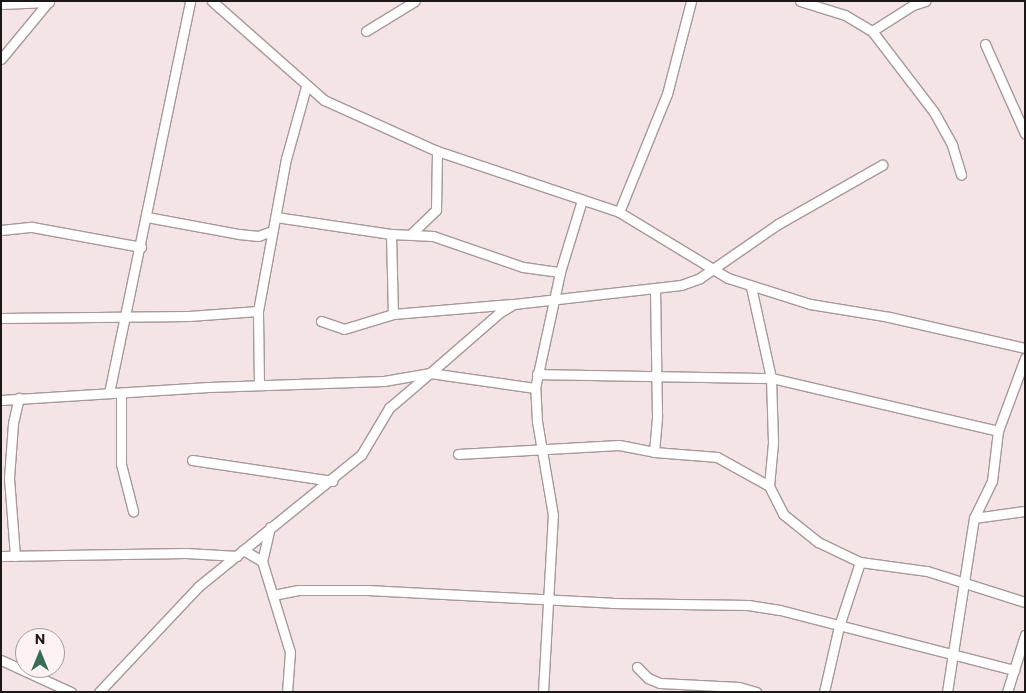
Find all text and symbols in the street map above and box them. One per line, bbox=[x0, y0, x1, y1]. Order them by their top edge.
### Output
north arrow bbox=[15, 628, 65, 678]
text: N bbox=[35, 630, 45, 647]

